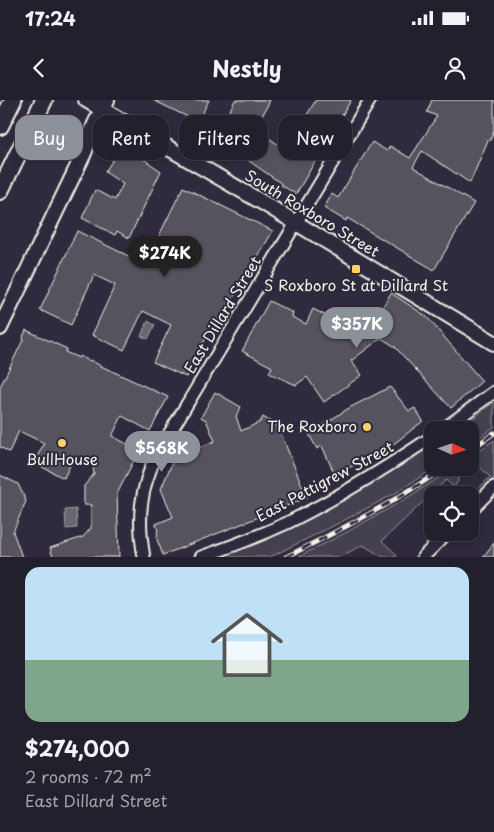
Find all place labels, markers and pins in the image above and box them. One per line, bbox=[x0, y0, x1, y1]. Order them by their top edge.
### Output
pin: $274K bbox=[130, 236, 200, 278]
marker: S Roxboro St at Dillard St bbox=[350, 263, 362, 275]
place label: S Roxboro St at Dillard St bbox=[264, 273, 448, 296]
pin: $357K bbox=[322, 306, 392, 349]
place label: The Roxboro bbox=[267, 414, 357, 437]
marker: The Roxboro bbox=[361, 421, 373, 433]
pin: $568K bbox=[127, 430, 197, 473]
marker: BullHouse bbox=[56, 437, 68, 449]
place label: BullHouse bbox=[26, 447, 98, 470]

